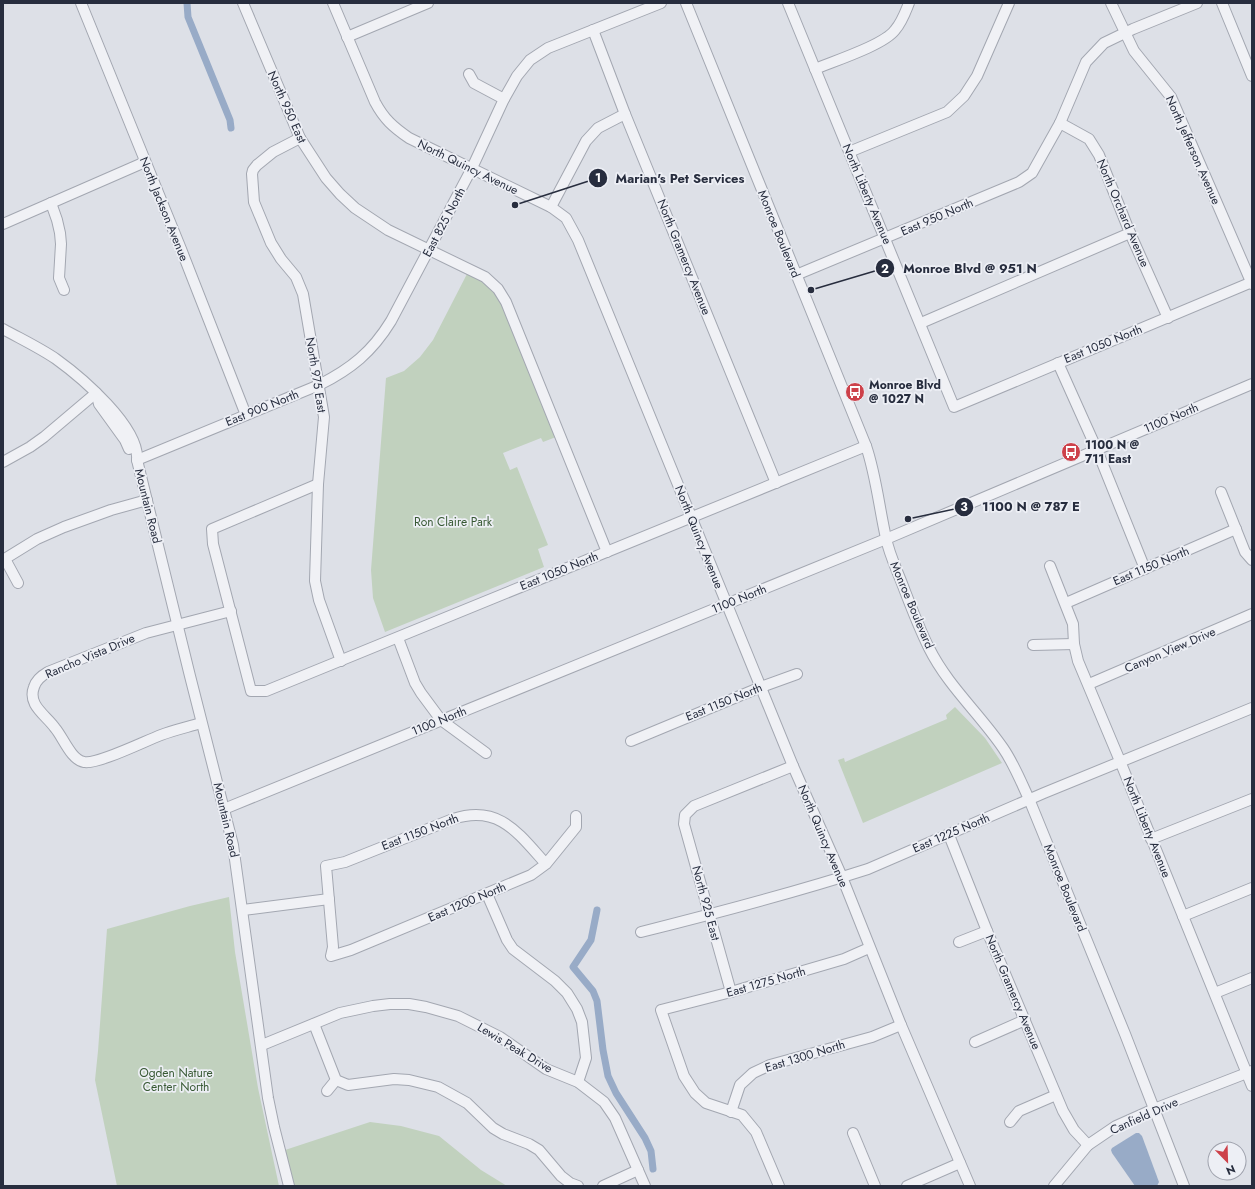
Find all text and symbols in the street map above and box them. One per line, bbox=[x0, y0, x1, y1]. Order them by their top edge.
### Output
street label: North 950 East bbox=[263, 68, 311, 146]
street label: North Jefferson Avenue bbox=[1161, 93, 1225, 207]
street label: North Quincy Avenue bbox=[415, 135, 521, 199]
street label: North Liberty Avenue bbox=[838, 141, 896, 247]
street label: North Jackson Avenue bbox=[135, 154, 193, 264]
street label: North Orchard Avenue bbox=[1092, 156, 1154, 270]
callout: Marian's Pet Services bbox=[588, 166, 753, 191]
text: 1 bbox=[595, 169, 601, 187]
text: Marian's Pet Services bbox=[616, 169, 745, 188]
street label: East 825 North bbox=[418, 184, 470, 260]
street label: Monroe Boulevard bbox=[753, 187, 805, 281]
street label: East 950 North bbox=[898, 194, 976, 240]
street label: North Gramercy Avenue bbox=[653, 196, 715, 318]
callout: Monroe Blvd @ 951 N bbox=[875, 256, 1044, 281]
text: Monroe Blvd @ 951 N bbox=[903, 259, 1037, 278]
text: 2 bbox=[881, 260, 889, 278]
street label: East 1050 North bbox=[1061, 320, 1145, 368]
street label: North 975 East bbox=[301, 336, 331, 414]
place label: Monroe Blvd @ 1027 N bbox=[869, 376, 941, 408]
bus stop icon: Monroe Blvd @ 1027 N bbox=[844, 381, 866, 403]
street label: East 900 North bbox=[223, 385, 301, 431]
street label: 1100 North bbox=[1141, 398, 1201, 438]
place label: 1100 N @ 711 East bbox=[1085, 436, 1140, 468]
bus stop icon: 1100 N @ 711 East bbox=[1060, 441, 1082, 463]
street label: Mountain Road bbox=[130, 467, 166, 545]
street label: North Quincy Avenue bbox=[670, 483, 728, 591]
callout: 1100 N @ 787 E bbox=[954, 494, 1088, 519]
text: 1100 N @ 787 E bbox=[982, 497, 1080, 516]
text: 3 bbox=[960, 498, 968, 516]
park label: Ron Claire Park bbox=[414, 513, 493, 531]
street label: East 1150 North bbox=[1110, 542, 1192, 590]
street label: East 1050 North bbox=[517, 547, 601, 595]
street label: Monroe Boulevard bbox=[886, 559, 938, 651]
street label: 1100 North bbox=[709, 580, 769, 618]
street label: Canyon View Drive bbox=[1122, 623, 1218, 677]
street label: Rancho Vista Drive bbox=[42, 629, 138, 683]
street label: East 1150 North bbox=[683, 678, 765, 726]
street label: 1100 North bbox=[409, 702, 469, 740]
street label: North Liberty Avenue bbox=[1119, 774, 1175, 880]
street label: Mountain Road bbox=[209, 781, 243, 859]
street label: North Quincy Avenue bbox=[793, 782, 853, 890]
street label: East 1150 North bbox=[379, 809, 461, 855]
street label: East 1225 North bbox=[910, 809, 992, 857]
street label: Monroe Boulevard bbox=[1039, 841, 1091, 935]
street label: North 925 East bbox=[687, 864, 725, 943]
street label: East 1200 North bbox=[425, 877, 509, 927]
street label: North Gramercy Avenue bbox=[981, 932, 1045, 1052]
street label: East 1275 North bbox=[724, 962, 808, 1002]
street label: Lewis Peak Drive bbox=[474, 1018, 556, 1078]
street label: East 1300 North bbox=[763, 1035, 847, 1077]
park label: Ogden Nature Center North bbox=[139, 1064, 213, 1096]
street label: Canfield Drive bbox=[1107, 1093, 1181, 1139]
north arrow bbox=[1207, 1141, 1247, 1181]
text: N bbox=[1224, 1161, 1238, 1179]

